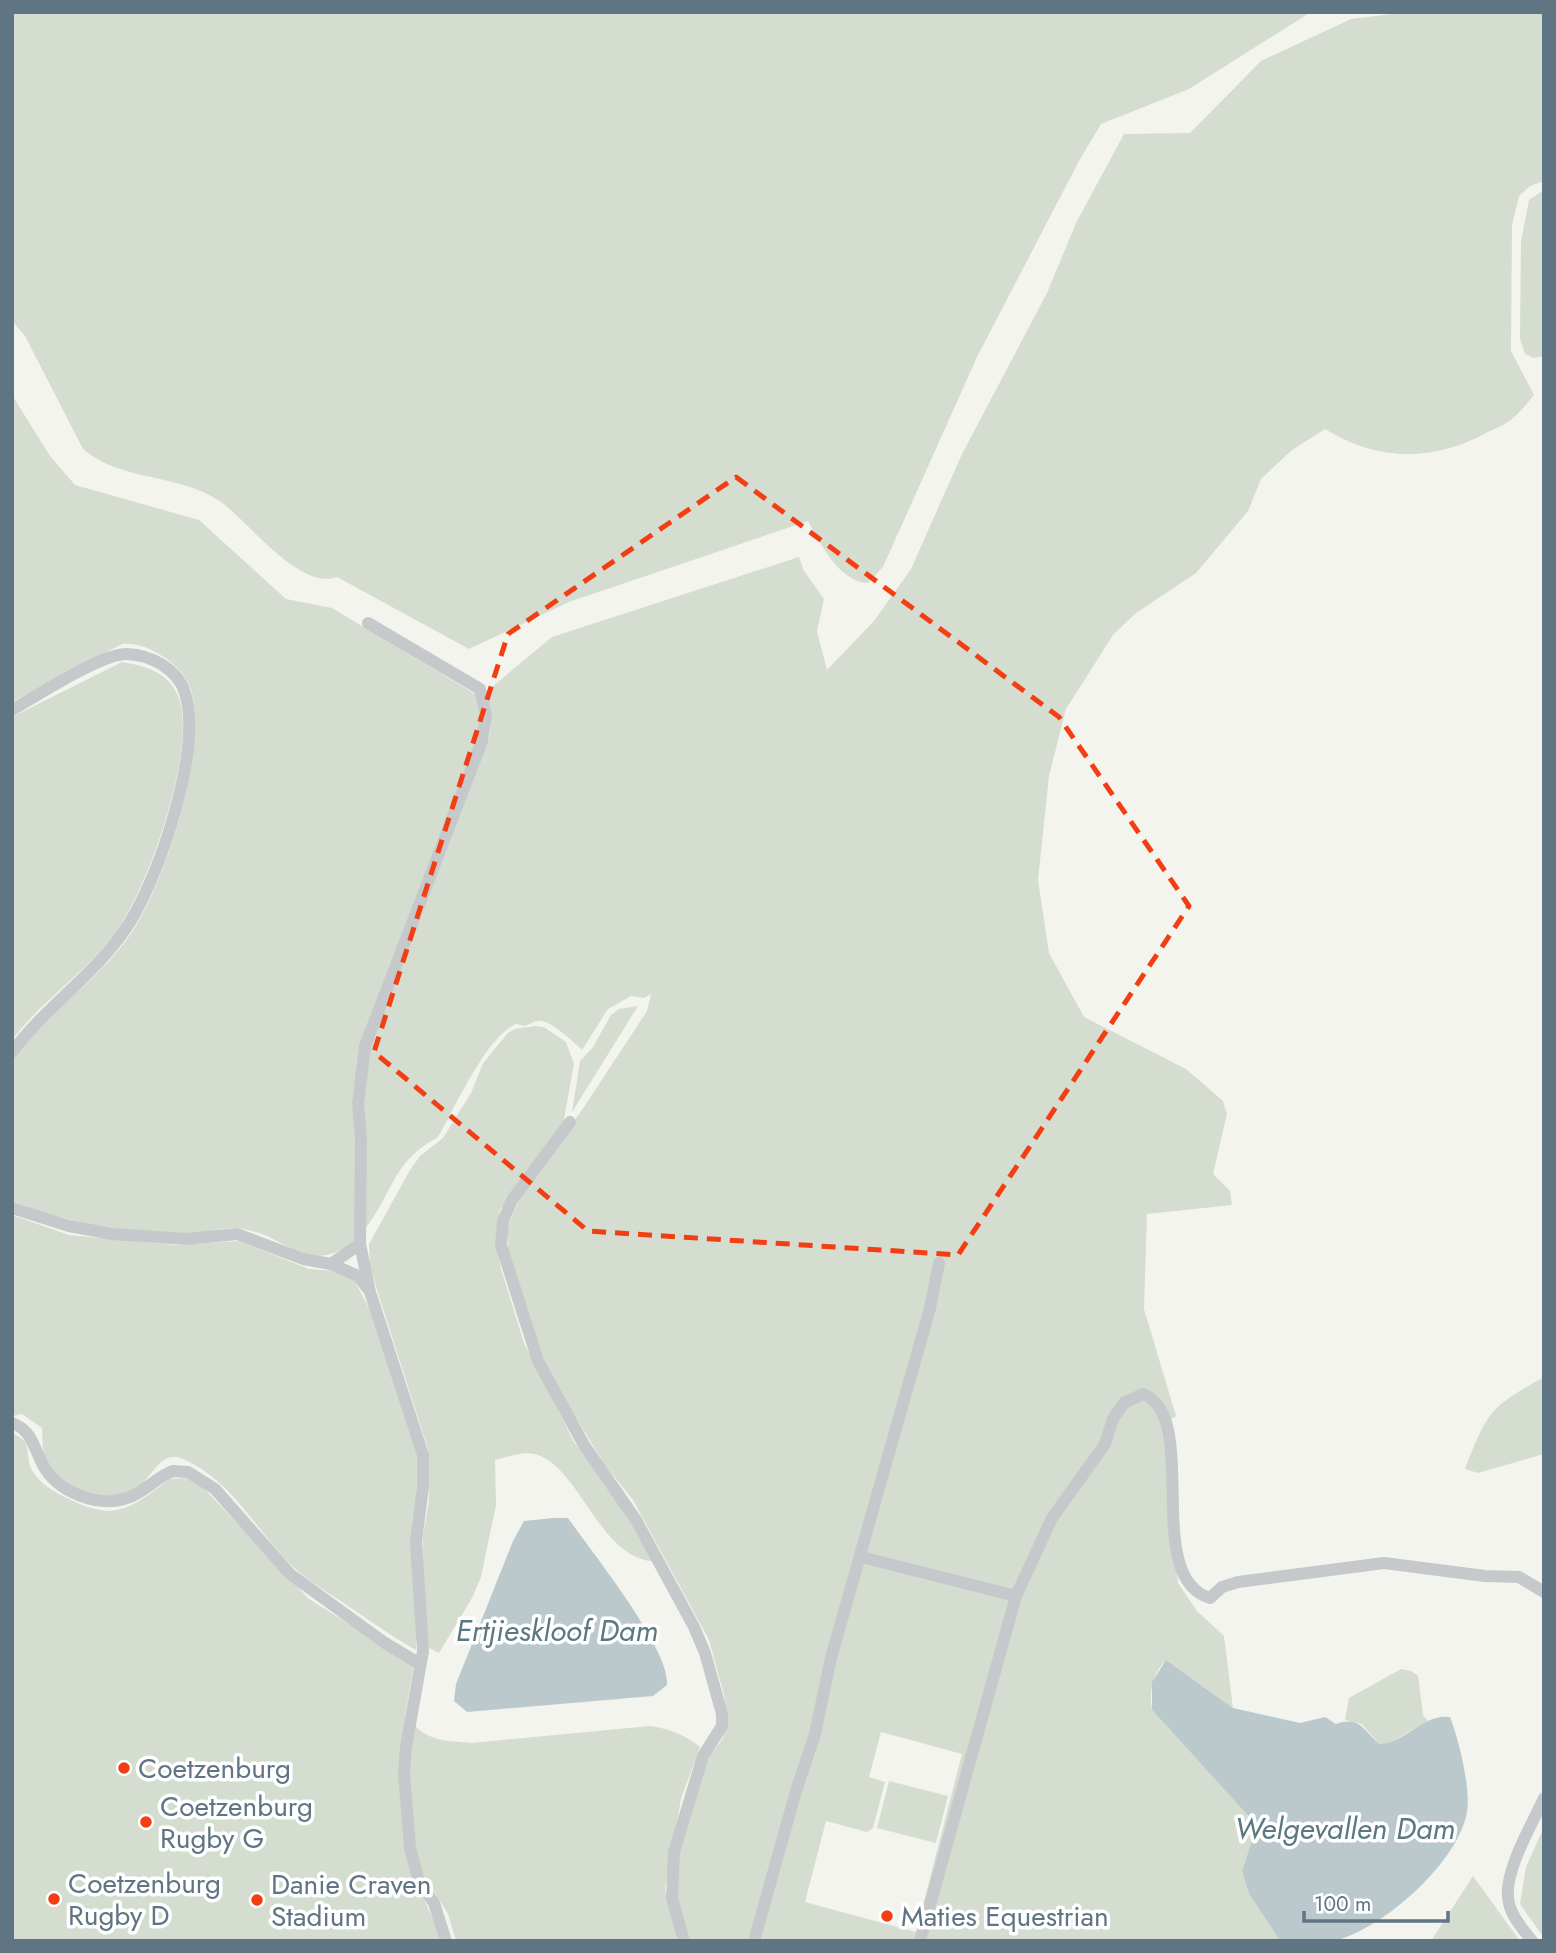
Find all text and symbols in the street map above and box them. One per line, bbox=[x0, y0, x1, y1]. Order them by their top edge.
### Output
water label: Ertjieskloof Dam bbox=[456, 1609, 658, 1652]
place label: Coetzenburg bbox=[138, 1748, 291, 1789]
marker: Coetzenburg bbox=[116, 1760, 132, 1776]
place label: Coetzenburg Rugby G bbox=[160, 1786, 313, 1859]
water label: Welgevallen Dam bbox=[1235, 1807, 1455, 1850]
marker: Coetzenburg Rugby G bbox=[138, 1814, 154, 1830]
place label: Coetzenburg Rugby D bbox=[68, 1863, 221, 1936]
place label: Danie Craven Stadium bbox=[271, 1864, 431, 1937]
scale bar bbox=[1304, 1880, 1448, 1924]
text: 100 m bbox=[1314, 1889, 1371, 1919]
marker: Coetzenburg Rugby D bbox=[46, 1891, 62, 1907]
marker: Danie Craven Stadium bbox=[249, 1892, 265, 1908]
place label: Maties Equestrian bbox=[901, 1896, 1109, 1937]
marker: Maties Equestrian bbox=[879, 1908, 895, 1924]

